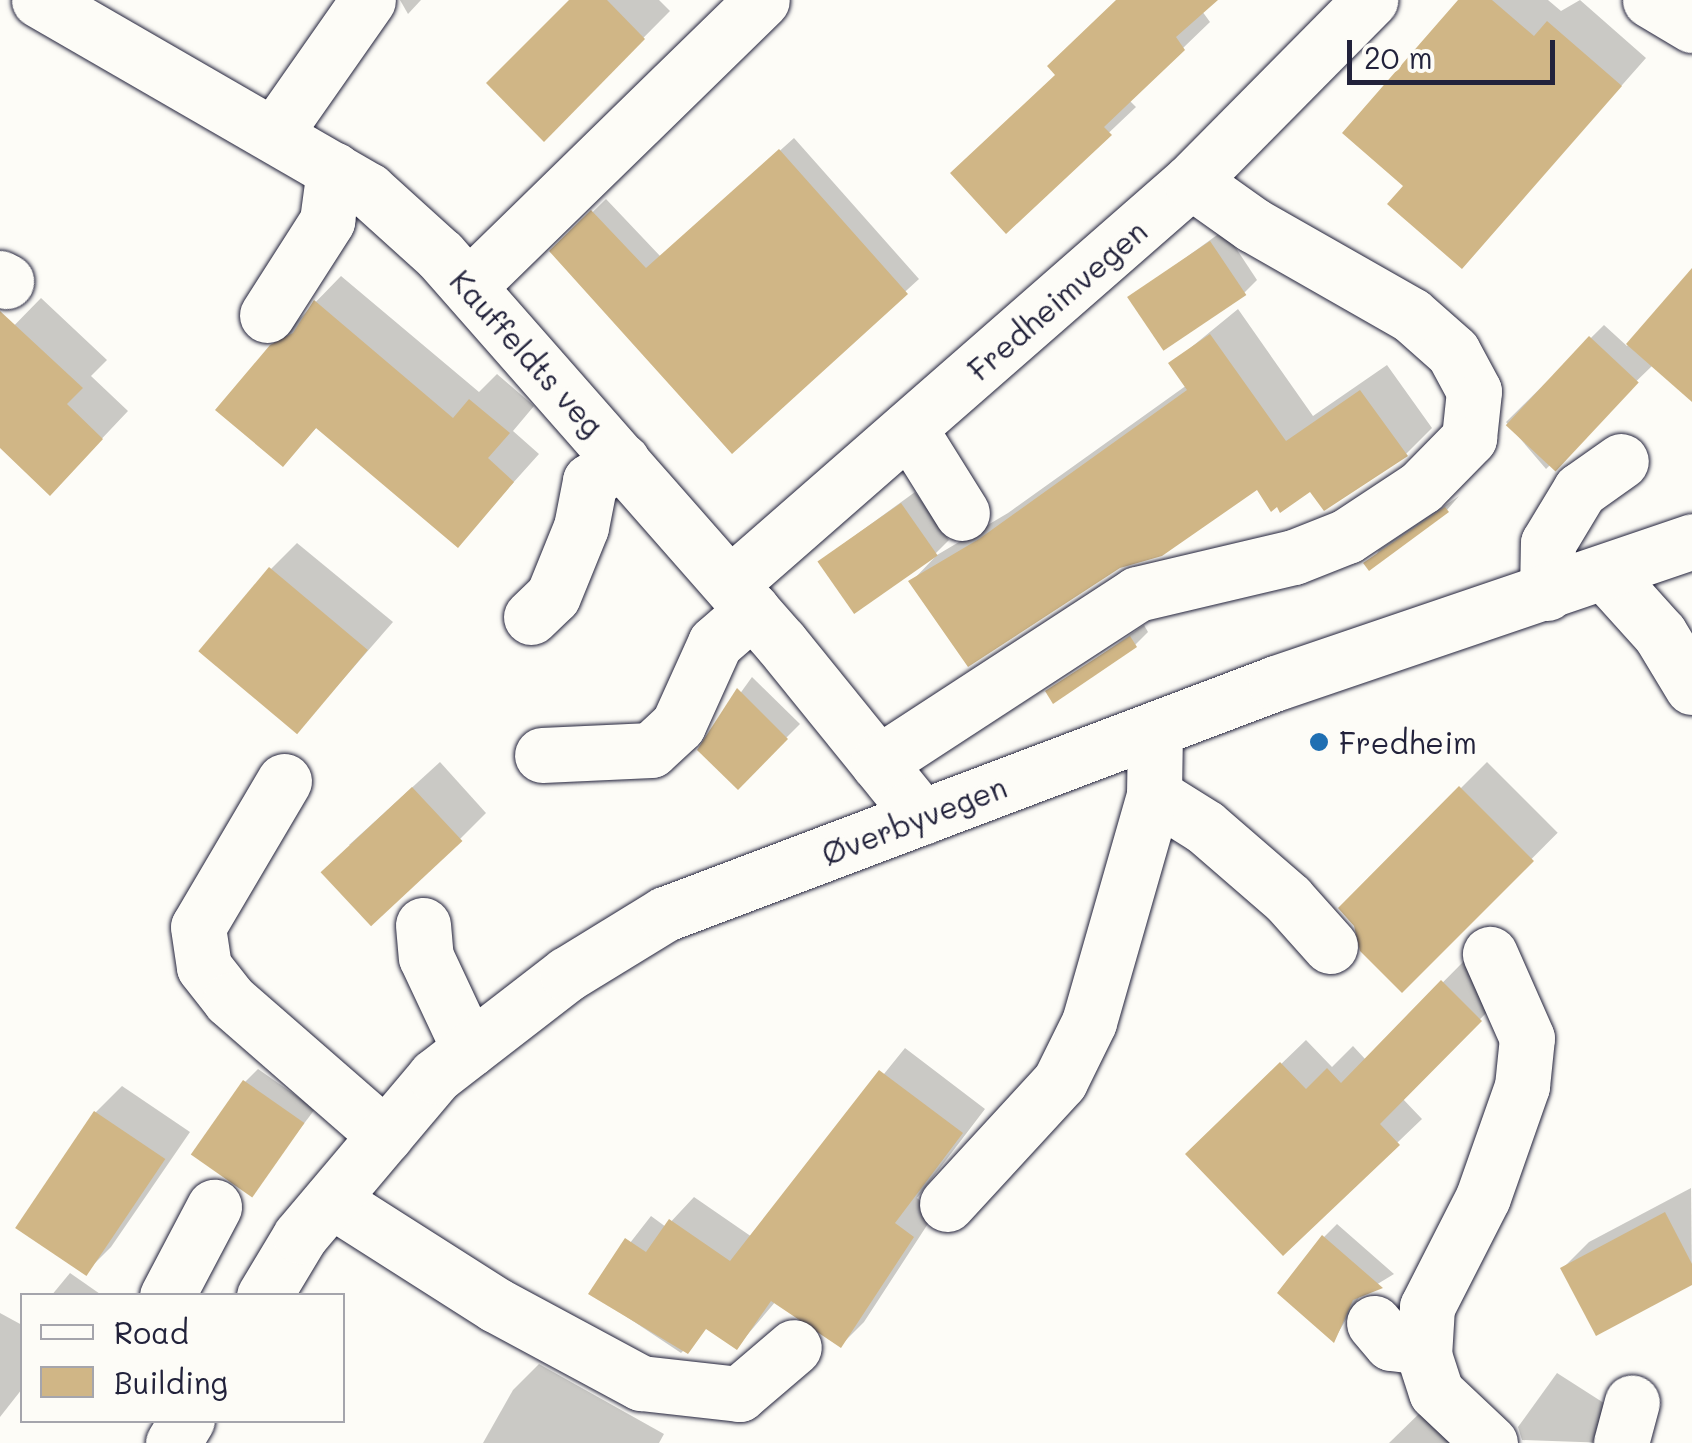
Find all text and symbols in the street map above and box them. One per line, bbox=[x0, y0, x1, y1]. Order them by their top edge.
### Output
scale bar bbox=[1352, 20, 1560, 82]
text: 20 m bbox=[1364, 37, 1433, 77]
street label: Fredheimvegen bbox=[960, 213, 1154, 387]
street label: Kauffeldts veg bbox=[443, 263, 611, 443]
place label: Fredheim bbox=[1339, 724, 1477, 760]
marker: Fredheim bbox=[1308, 731, 1330, 753]
street label: Øverbyvegen bbox=[816, 768, 1012, 872]
legend bbox=[20, 1293, 345, 1423]
text: Road bbox=[114, 1312, 189, 1352]
text: Building bbox=[114, 1362, 228, 1402]

